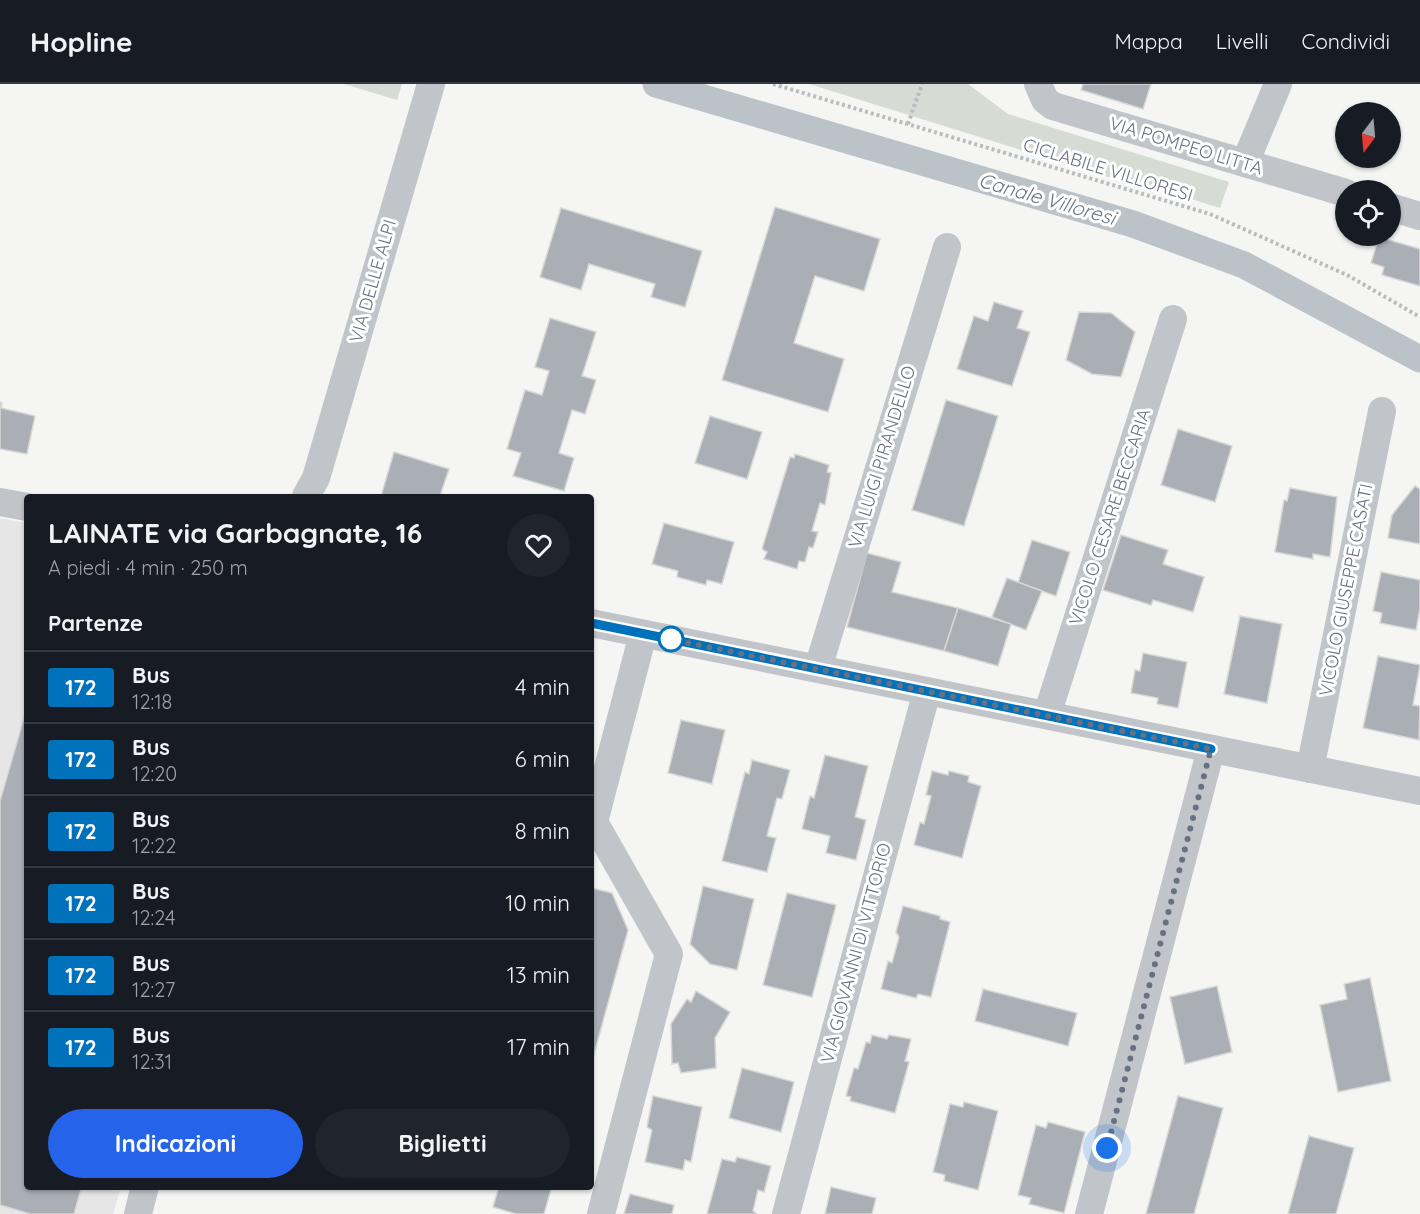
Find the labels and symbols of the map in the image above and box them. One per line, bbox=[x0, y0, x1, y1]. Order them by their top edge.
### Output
north arrow bbox=[1335, 102, 1401, 168]
street label: VIA POMPEO LITTA bbox=[1107, 111, 1266, 180]
street label: CICLABILE VILLORESI bbox=[1020, 133, 1196, 206]
water label: Canale Villoresi bbox=[976, 167, 1121, 231]
street label: VIA DELLE ALPI bbox=[344, 217, 401, 345]
street label: VIA LUIGI PIRANDELLO bbox=[843, 363, 920, 551]
street label: VICOLO CESARE BECCARIA bbox=[1064, 405, 1156, 628]
street label: VICOLO GIUSEPPE CASATI bbox=[1314, 482, 1377, 698]
unlabelled marker bbox=[658, 626, 684, 652]
street label: VIA GIOVANNI DI VITTORIO bbox=[815, 840, 896, 1066]
your location bbox=[1092, 1133, 1122, 1163]

